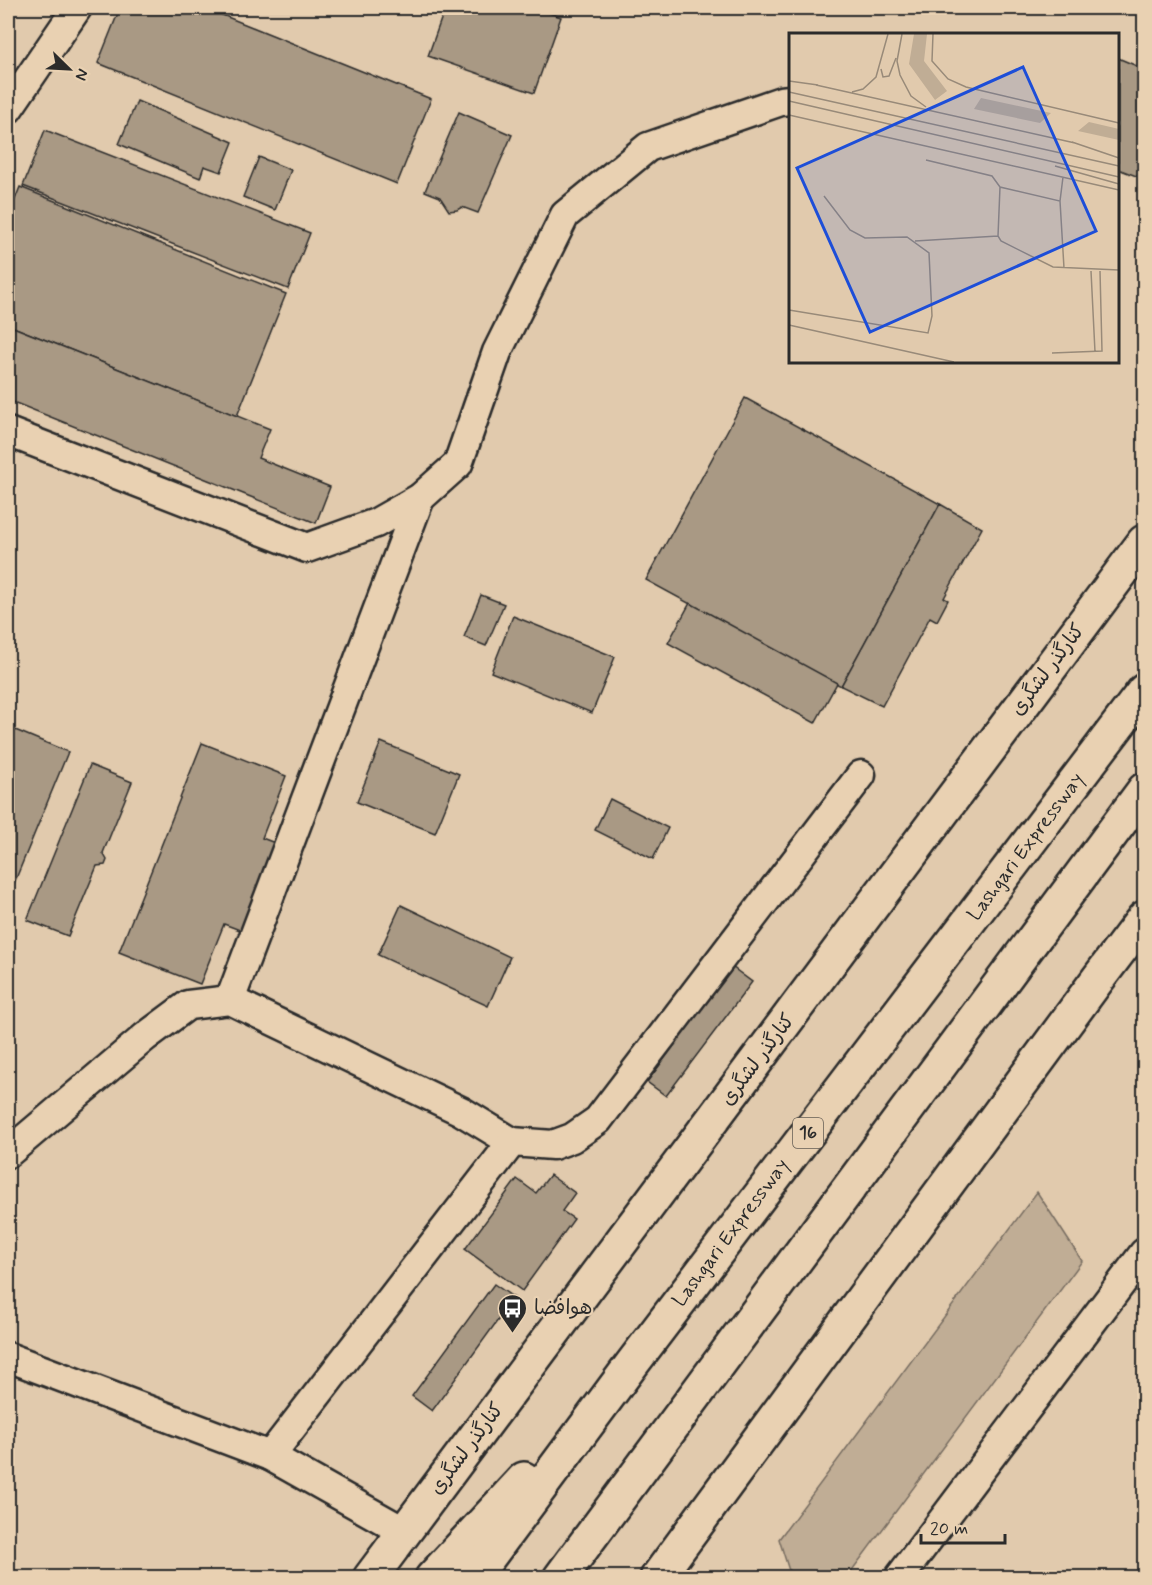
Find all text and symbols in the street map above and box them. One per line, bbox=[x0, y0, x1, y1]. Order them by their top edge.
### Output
inset map bbox=[789, 33, 1119, 363]
north arrow bbox=[39, 39, 99, 99]
text: N bbox=[70, 65, 93, 84]
street label: کنارگذر لشگری bbox=[1004, 618, 1092, 722]
street label: Lashgari Expressway bbox=[961, 767, 1091, 927]
street label: کنارگذر لشگری bbox=[714, 1008, 802, 1112]
road number: 16 bbox=[793, 1118, 823, 1148]
street label: Lashgari Expressway bbox=[666, 1153, 796, 1313]
bus stop icon: هوافضا bbox=[497, 1292, 529, 1334]
place label: هوافضا bbox=[534, 1295, 592, 1322]
street label: کنارگذر لشگری bbox=[423, 1397, 511, 1501]
scale bar bbox=[921, 1507, 1005, 1545]
text: 20 m bbox=[930, 1517, 968, 1541]

